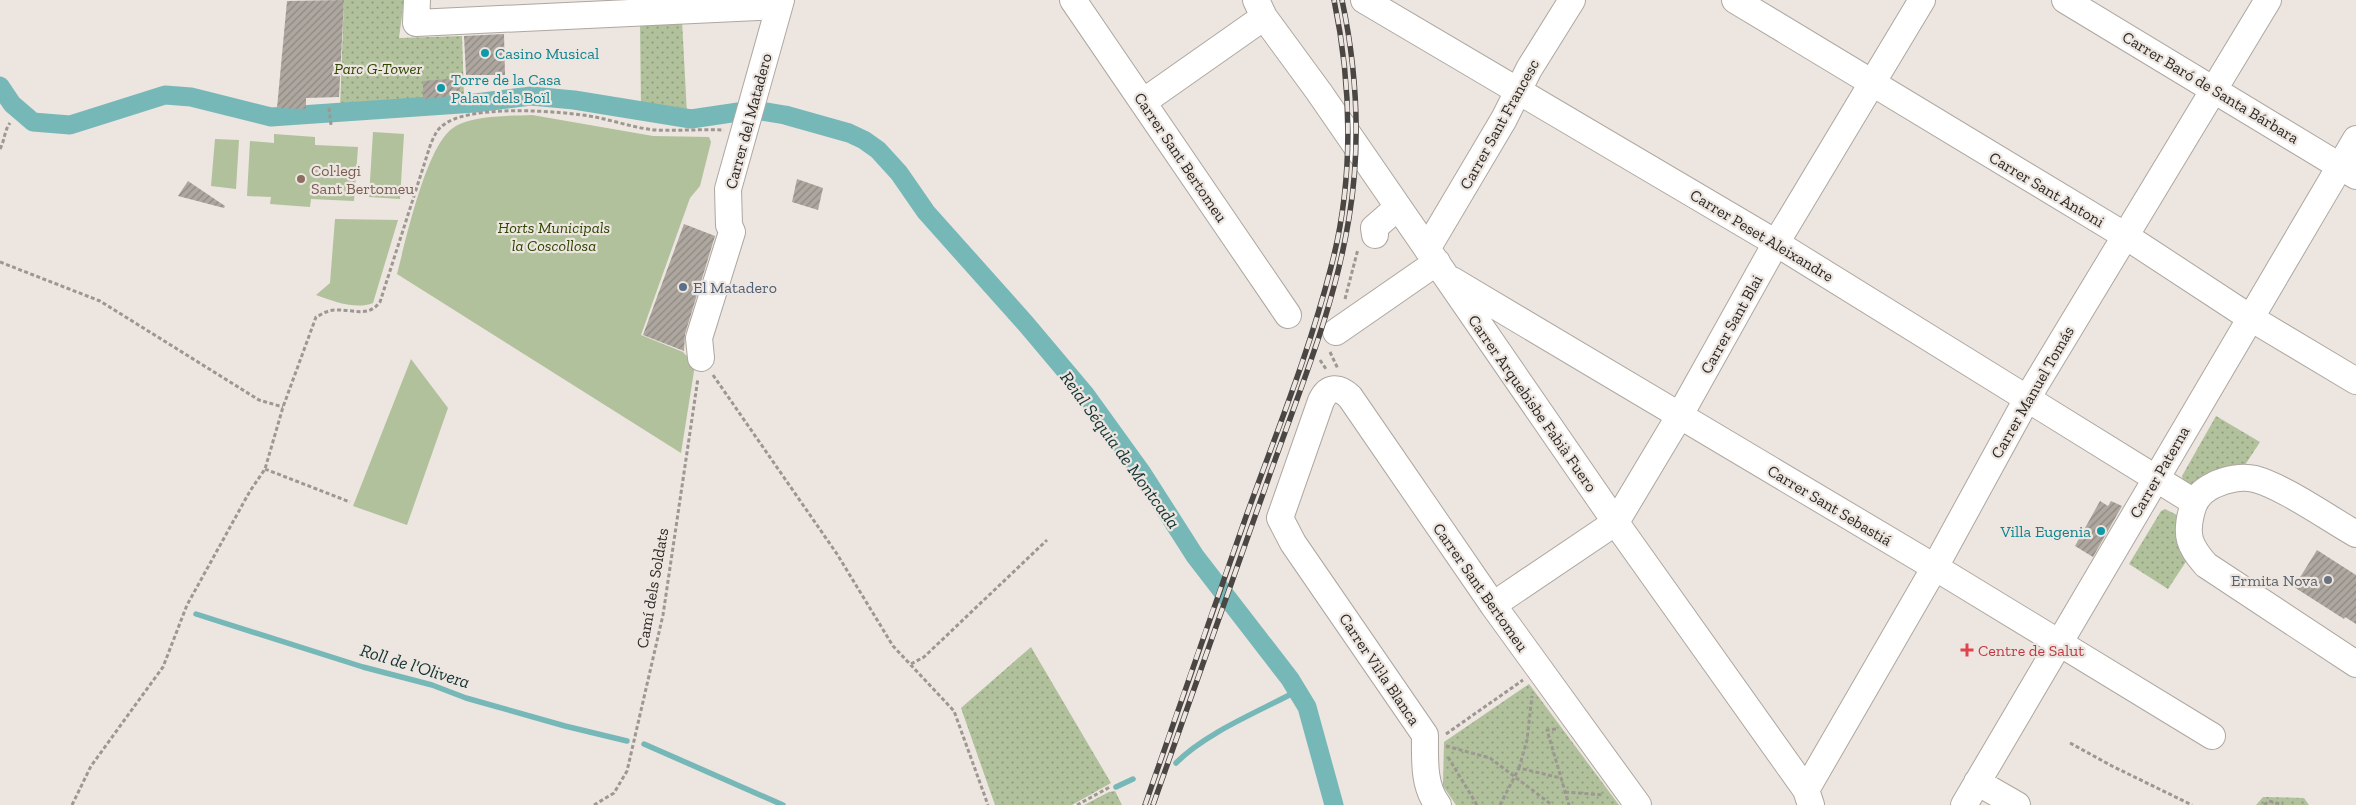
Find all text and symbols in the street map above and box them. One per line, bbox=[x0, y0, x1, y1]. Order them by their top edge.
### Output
street label: Carrer Baró de Santa Bárbara bbox=[2119, 27, 2303, 148]
place label: Casino Musical bbox=[495, 44, 599, 63]
marker: Casino Musical bbox=[479, 47, 491, 59]
street label: Carrer del Matadero bbox=[721, 51, 776, 191]
street label: Carrer Sant Francesc bbox=[1456, 56, 1543, 193]
park label: Parc G-Tower bbox=[334, 59, 423, 78]
place label: Torre de la Casa Palau dels Boïl bbox=[451, 70, 561, 107]
marker: Torre de la Casa Palau dels Boïl bbox=[435, 82, 447, 94]
street label: Carrer Sant Bertomeu bbox=[1130, 89, 1231, 226]
street label: Carrer Sant Antoni bbox=[1986, 148, 2108, 232]
place label: Col·legi Sant Bertomeu bbox=[311, 161, 414, 198]
marker: Col·legi Sant Bertomeu bbox=[295, 173, 307, 185]
street label: Carrer Peset Aleixandre bbox=[1687, 185, 1837, 286]
park label: Horts Municipals la Coscollosa bbox=[498, 218, 610, 255]
street label: Carrer Sant Blai bbox=[1696, 271, 1767, 377]
place label: El Matadero bbox=[693, 278, 777, 297]
marker: El Matadero bbox=[677, 281, 689, 293]
street label: Carrer Arquebisbe Fabià Fuero bbox=[1464, 311, 1601, 495]
street label: Carrer Manuel Tomás bbox=[1987, 323, 2078, 462]
water label: Reial Séquia de Montcada bbox=[1055, 367, 1185, 533]
street label: Carrer Paterna bbox=[2125, 423, 2194, 522]
street label: Carrer Sant Sebastiá bbox=[1764, 461, 1896, 550]
street label: Carrer Sant Bertomeu bbox=[1429, 519, 1532, 655]
place label: Villa Eugenia bbox=[2000, 522, 2091, 541]
marker: Villa Eugenia bbox=[2095, 525, 2107, 537]
street label: Camí dels Soldats bbox=[633, 527, 672, 650]
place label: Ermita Nova bbox=[2231, 571, 2318, 590]
marker: Ermita Nova bbox=[2322, 574, 2334, 586]
street label: Carrer Vil·la Blanca bbox=[1335, 610, 1424, 729]
water label: Roll de l'Olivera bbox=[358, 639, 472, 693]
place label: Centre de Salut bbox=[1978, 641, 2084, 660]
marker: Centre de Salut bbox=[1960, 643, 1974, 657]

